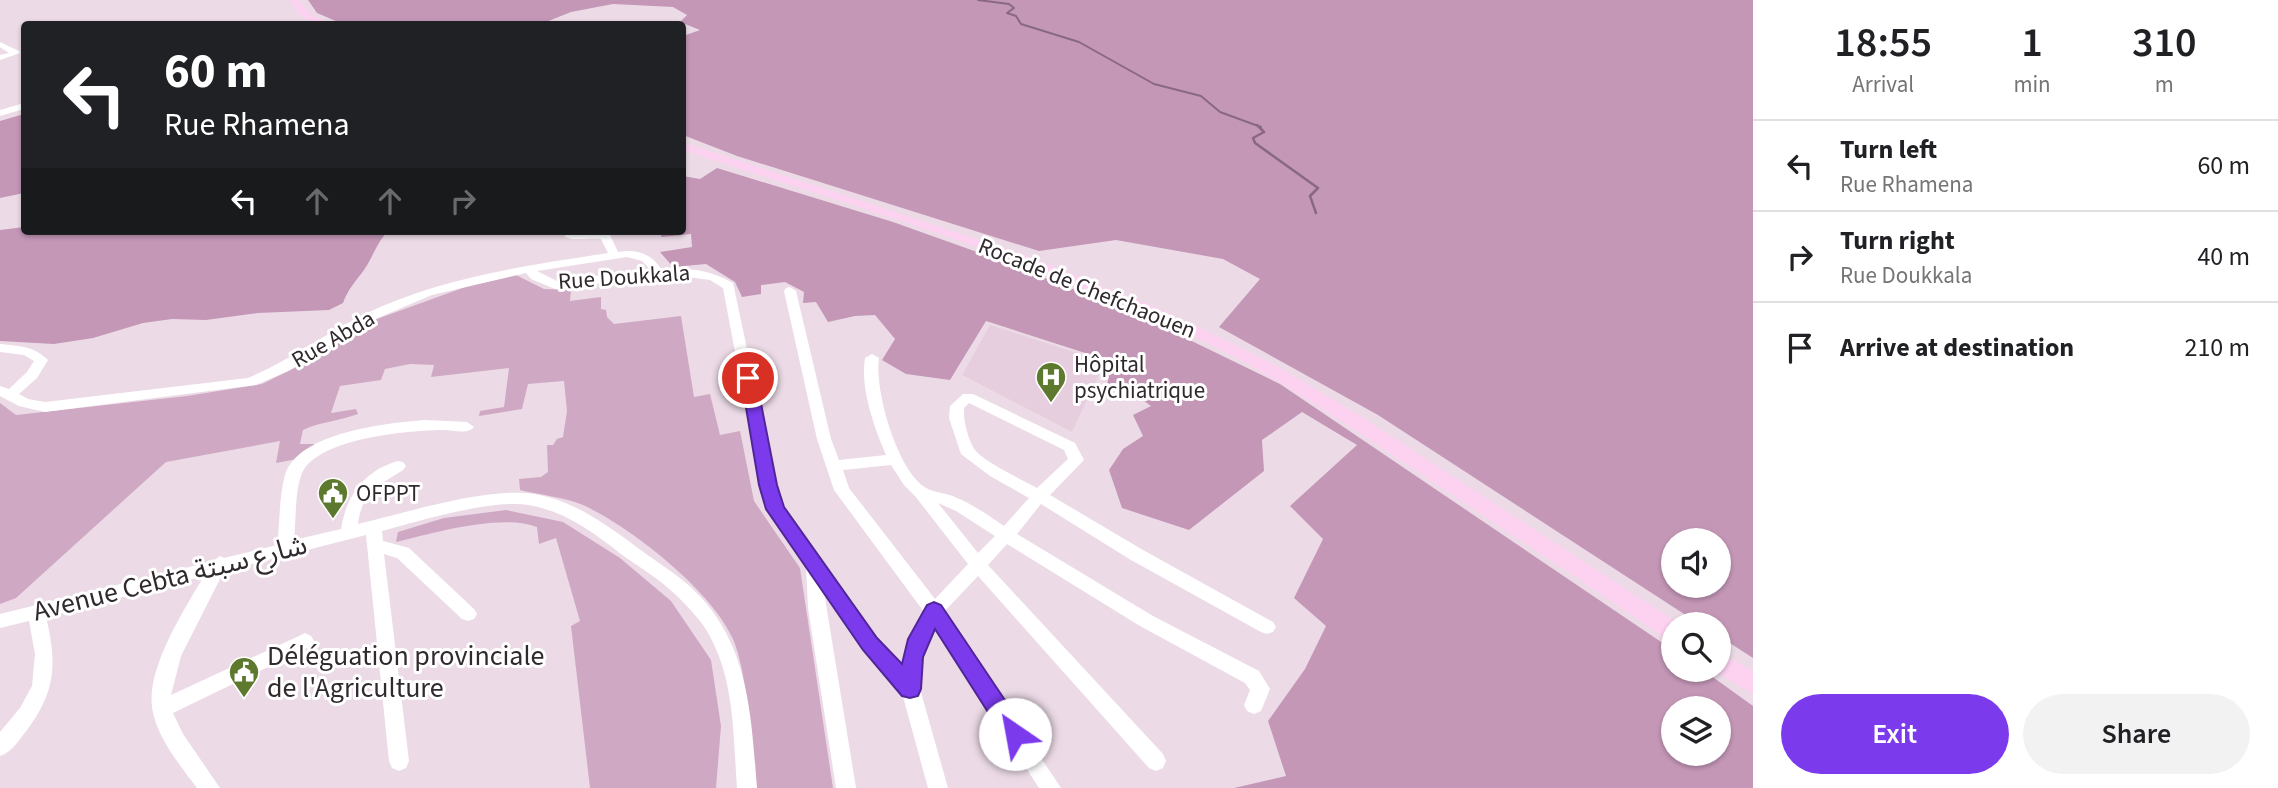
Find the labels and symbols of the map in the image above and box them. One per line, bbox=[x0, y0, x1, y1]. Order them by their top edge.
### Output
street label: Rocade de Chefchaouen bbox=[973, 229, 1201, 347]
street label: Rue Doukkala bbox=[557, 256, 691, 298]
street label: Rue Abda bbox=[285, 302, 381, 376]
pin bbox=[718, 348, 778, 408]
place label: Hôpital psychiatrique bbox=[1074, 348, 1205, 407]
hospital icon: Hôpital psychiatrique bbox=[1034, 360, 1068, 404]
public building icon: OFPPT bbox=[316, 476, 350, 520]
place label: OFPPT bbox=[356, 477, 420, 510]
street label: Avenue Cebta شارع سبتة bbox=[29, 525, 311, 631]
place label: Déléguation provinciale de l'Agriculture bbox=[267, 636, 545, 708]
public building icon: Déléguation provinciale de l'Agriculture bbox=[227, 655, 261, 699]
position arrow bbox=[978, 697, 1052, 771]

